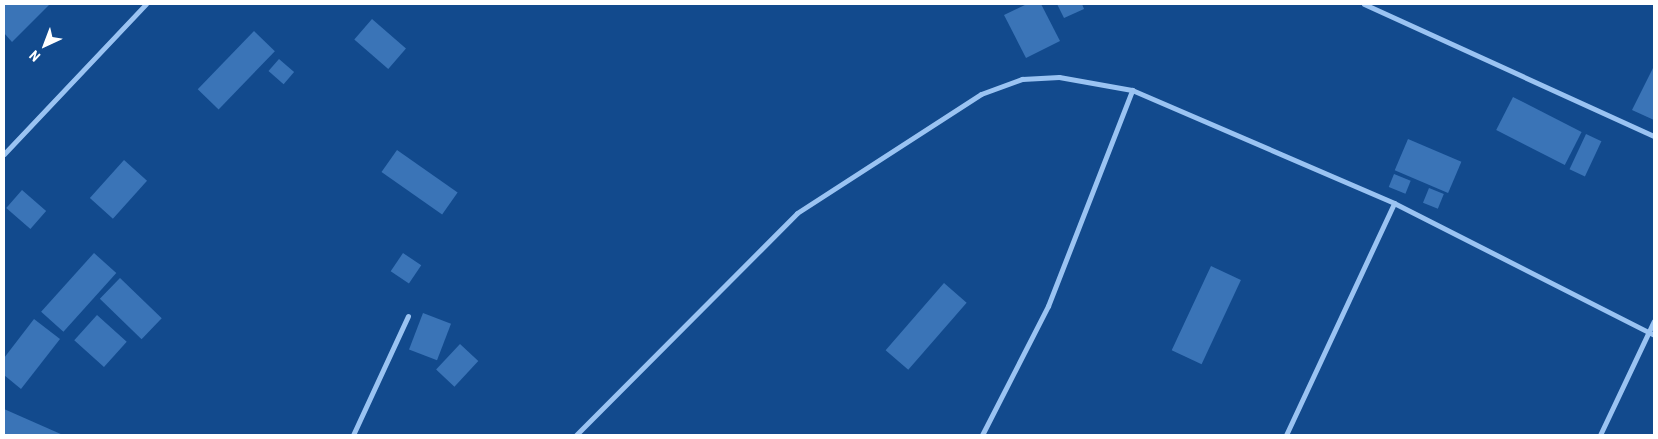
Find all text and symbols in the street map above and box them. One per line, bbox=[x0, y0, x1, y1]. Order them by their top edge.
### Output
north arrow bbox=[20, 20, 70, 70]
text: N bbox=[26, 47, 43, 65]

